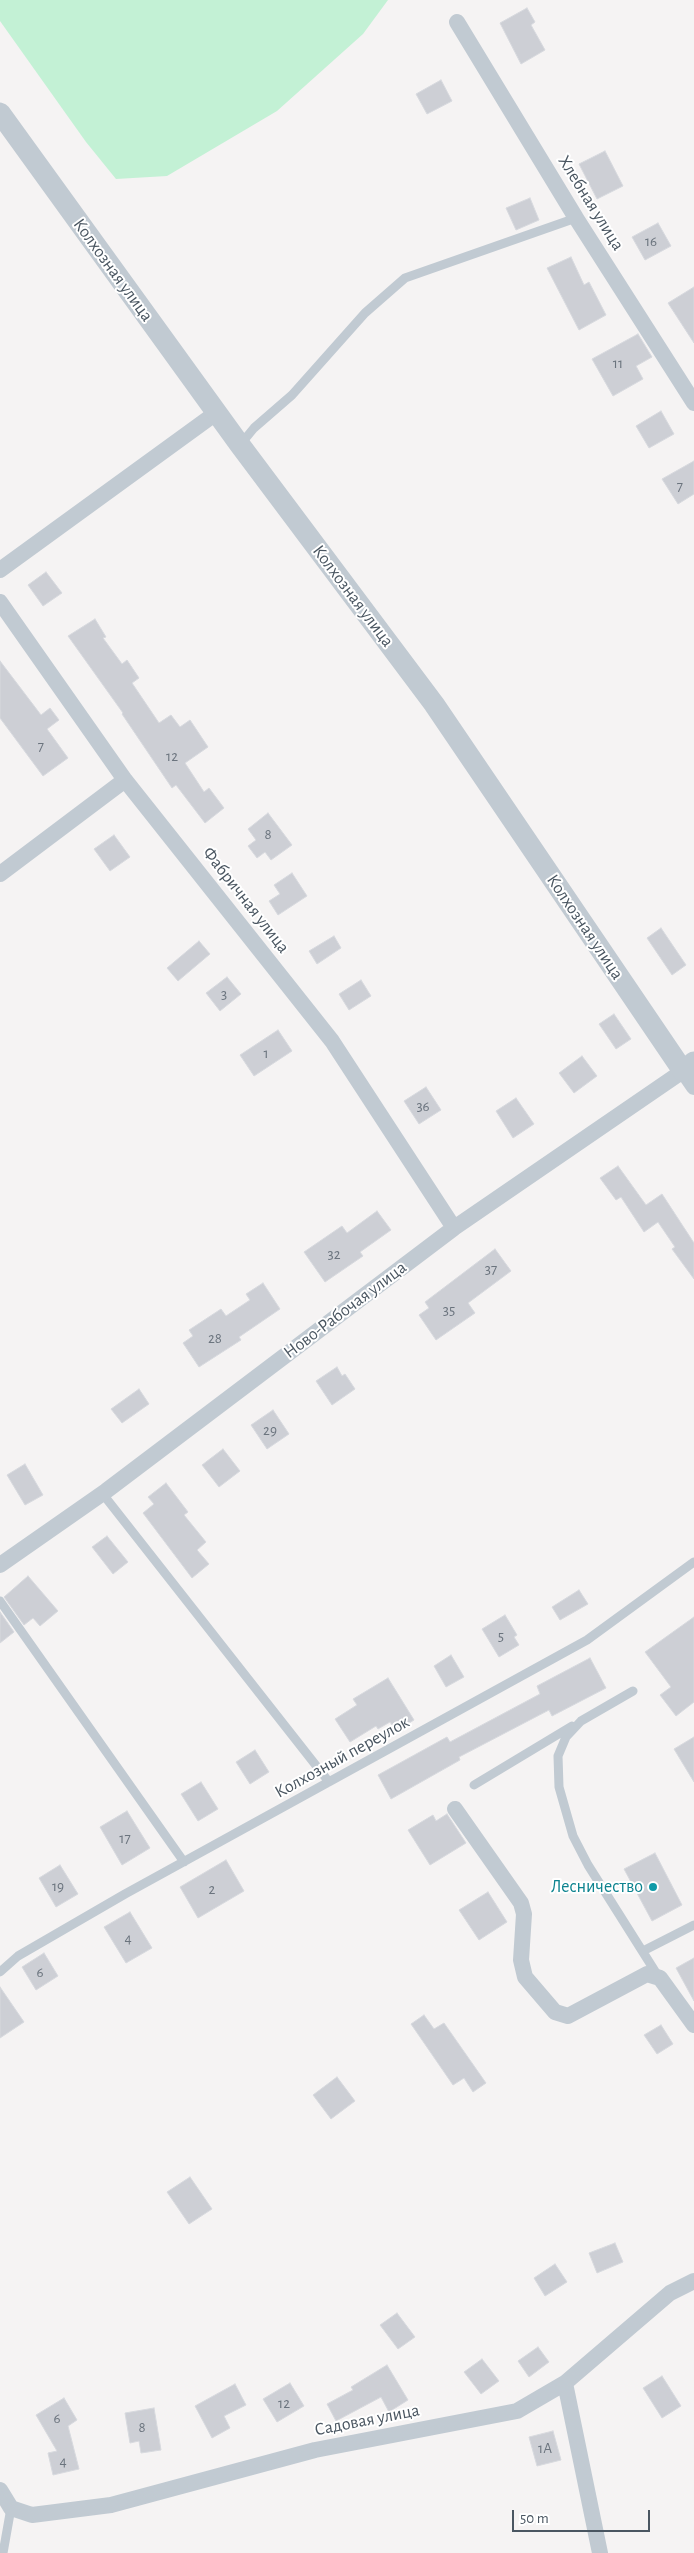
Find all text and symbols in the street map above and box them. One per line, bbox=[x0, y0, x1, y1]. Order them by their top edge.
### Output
street label: Хлебная улица bbox=[553, 151, 629, 255]
street label: Колхозная улица bbox=[68, 214, 158, 326]
house number: 16 bbox=[645, 232, 657, 250]
house number: 11 bbox=[613, 354, 623, 372]
house number: 7 bbox=[677, 477, 683, 495]
street label: Колхозная улица bbox=[308, 541, 398, 651]
house number: 7 bbox=[38, 737, 44, 755]
house number: 12 bbox=[166, 747, 178, 765]
house number: 8 bbox=[264, 825, 272, 843]
street label: Фабричная улица bbox=[198, 843, 294, 957]
street label: Колхозная улица bbox=[542, 870, 628, 984]
house number: 3 bbox=[221, 985, 227, 1003]
house number: 1 bbox=[263, 1044, 269, 1062]
house number: 36 bbox=[416, 1097, 430, 1115]
house number: 32 bbox=[327, 1245, 341, 1263]
street label: Ново-Рабочая улица bbox=[279, 1257, 411, 1363]
house number: 37 bbox=[485, 1260, 497, 1278]
house number: 35 bbox=[443, 1301, 455, 1319]
house number: 28 bbox=[208, 1329, 222, 1347]
house number: 29 bbox=[263, 1421, 277, 1439]
house number: 5 bbox=[498, 1627, 504, 1645]
street label: Колхозный переулок bbox=[271, 1711, 413, 1803]
house number: 17 bbox=[119, 1829, 131, 1847]
place label: Лесничество bbox=[551, 1876, 643, 1898]
house number: 19 bbox=[52, 1877, 64, 1895]
house number: 2 bbox=[209, 1880, 215, 1898]
marker: Лесничество bbox=[647, 1881, 659, 1893]
house number: 4 bbox=[124, 1929, 132, 1947]
house number: 6 bbox=[36, 1963, 44, 1981]
house number: 12 bbox=[278, 2394, 290, 2412]
street label: Садовая улица bbox=[313, 2399, 421, 2441]
house number: 6 bbox=[53, 2409, 61, 2427]
house number: 8 bbox=[138, 2418, 146, 2436]
house number: 1А bbox=[538, 2439, 552, 2457]
house number: 4 bbox=[59, 2452, 67, 2470]
scale bar bbox=[514, 2500, 652, 2532]
text: 50 m bbox=[520, 2511, 549, 2526]

